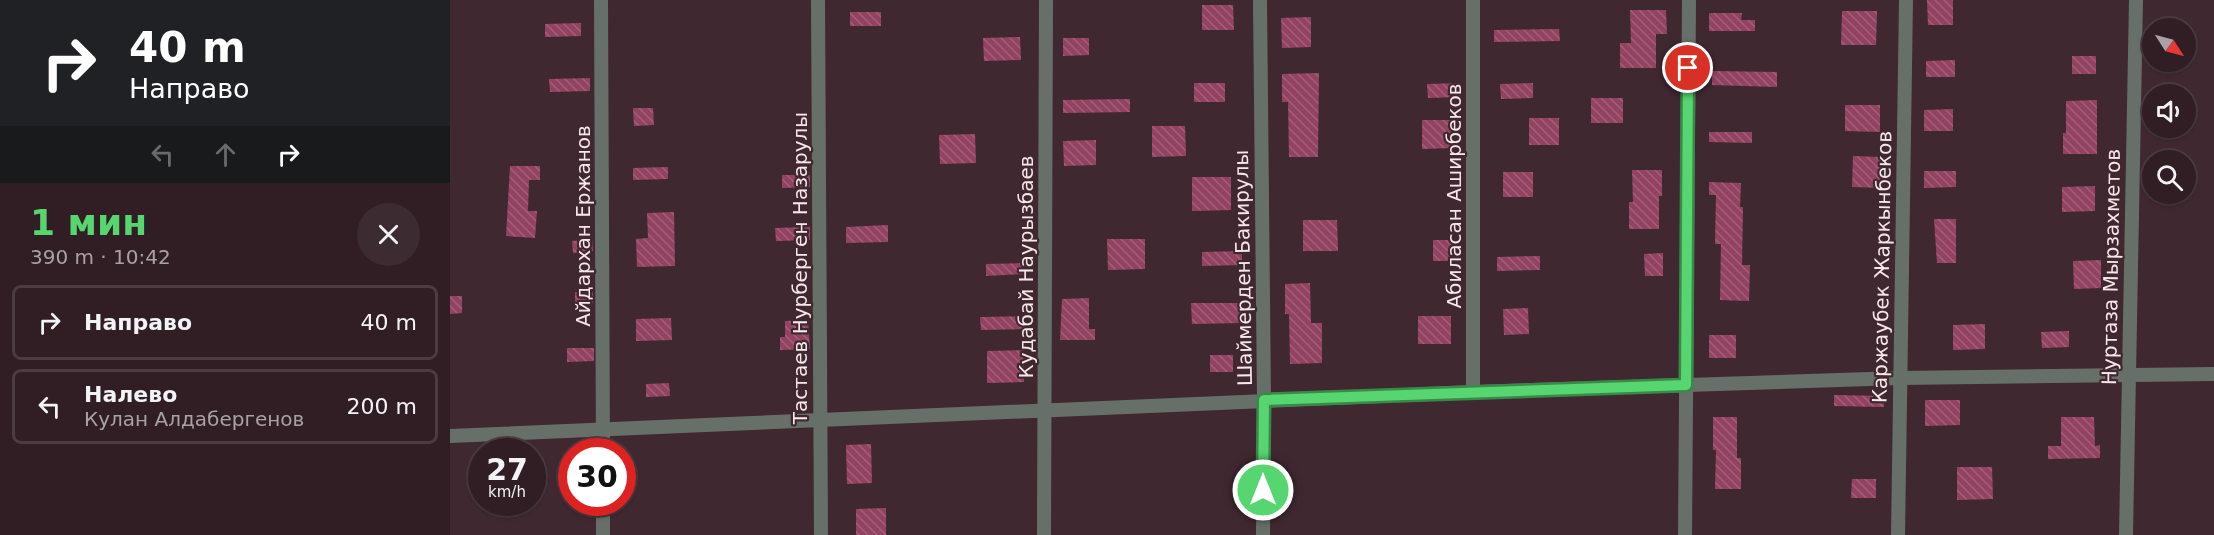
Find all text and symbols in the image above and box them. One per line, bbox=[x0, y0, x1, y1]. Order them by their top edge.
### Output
north arrow bbox=[2142, 18, 2196, 72]
map controls bbox=[2142, 18, 2196, 204]
text: 40 m bbox=[129, 23, 246, 72]
icon: right bbox=[30, 24, 108, 102]
pin bbox=[1662, 42, 1713, 93]
icon: arrive bbox=[1671, 51, 1704, 84]
text: Направо bbox=[129, 73, 250, 104]
street label: Абиласан Аширбеков bbox=[1442, 83, 1466, 309]
button: sound bbox=[2142, 84, 2196, 138]
street label: Тастаев Нурберген Назарулы bbox=[788, 112, 812, 425]
street label: Айдархан Ержанов bbox=[571, 125, 595, 327]
street label: Каржаубек Жаркынбеков bbox=[1868, 131, 1896, 403]
icon: left bbox=[146, 138, 179, 171]
icon: ahead bbox=[209, 138, 242, 171]
icon: right bbox=[272, 138, 305, 171]
street label: Нуртаза Мырзахметов bbox=[2097, 149, 2125, 385]
street label: Шаймерден Бакирулы bbox=[1229, 150, 1257, 386]
button: search bbox=[2142, 150, 2196, 204]
street label: Кудабай Наурызбаев bbox=[1014, 156, 1038, 379]
text: 1 мин bbox=[30, 202, 147, 243]
button: close bbox=[357, 203, 420, 266]
text: 390 m · 10:42 bbox=[30, 245, 171, 269]
icon: right bbox=[33, 306, 66, 339]
text: Направо bbox=[84, 310, 192, 335]
text: 40 m bbox=[361, 310, 417, 335]
text: Налево bbox=[84, 382, 177, 407]
icon: left bbox=[33, 390, 66, 423]
text: 200 m bbox=[347, 394, 417, 419]
text: Кулан Алдабергенов bbox=[84, 407, 304, 431]
speed limit sign: 30 bbox=[558, 438, 636, 516]
text: 27 bbox=[486, 452, 528, 487]
position arrow bbox=[1231, 458, 1295, 522]
text: km/h bbox=[488, 483, 526, 501]

